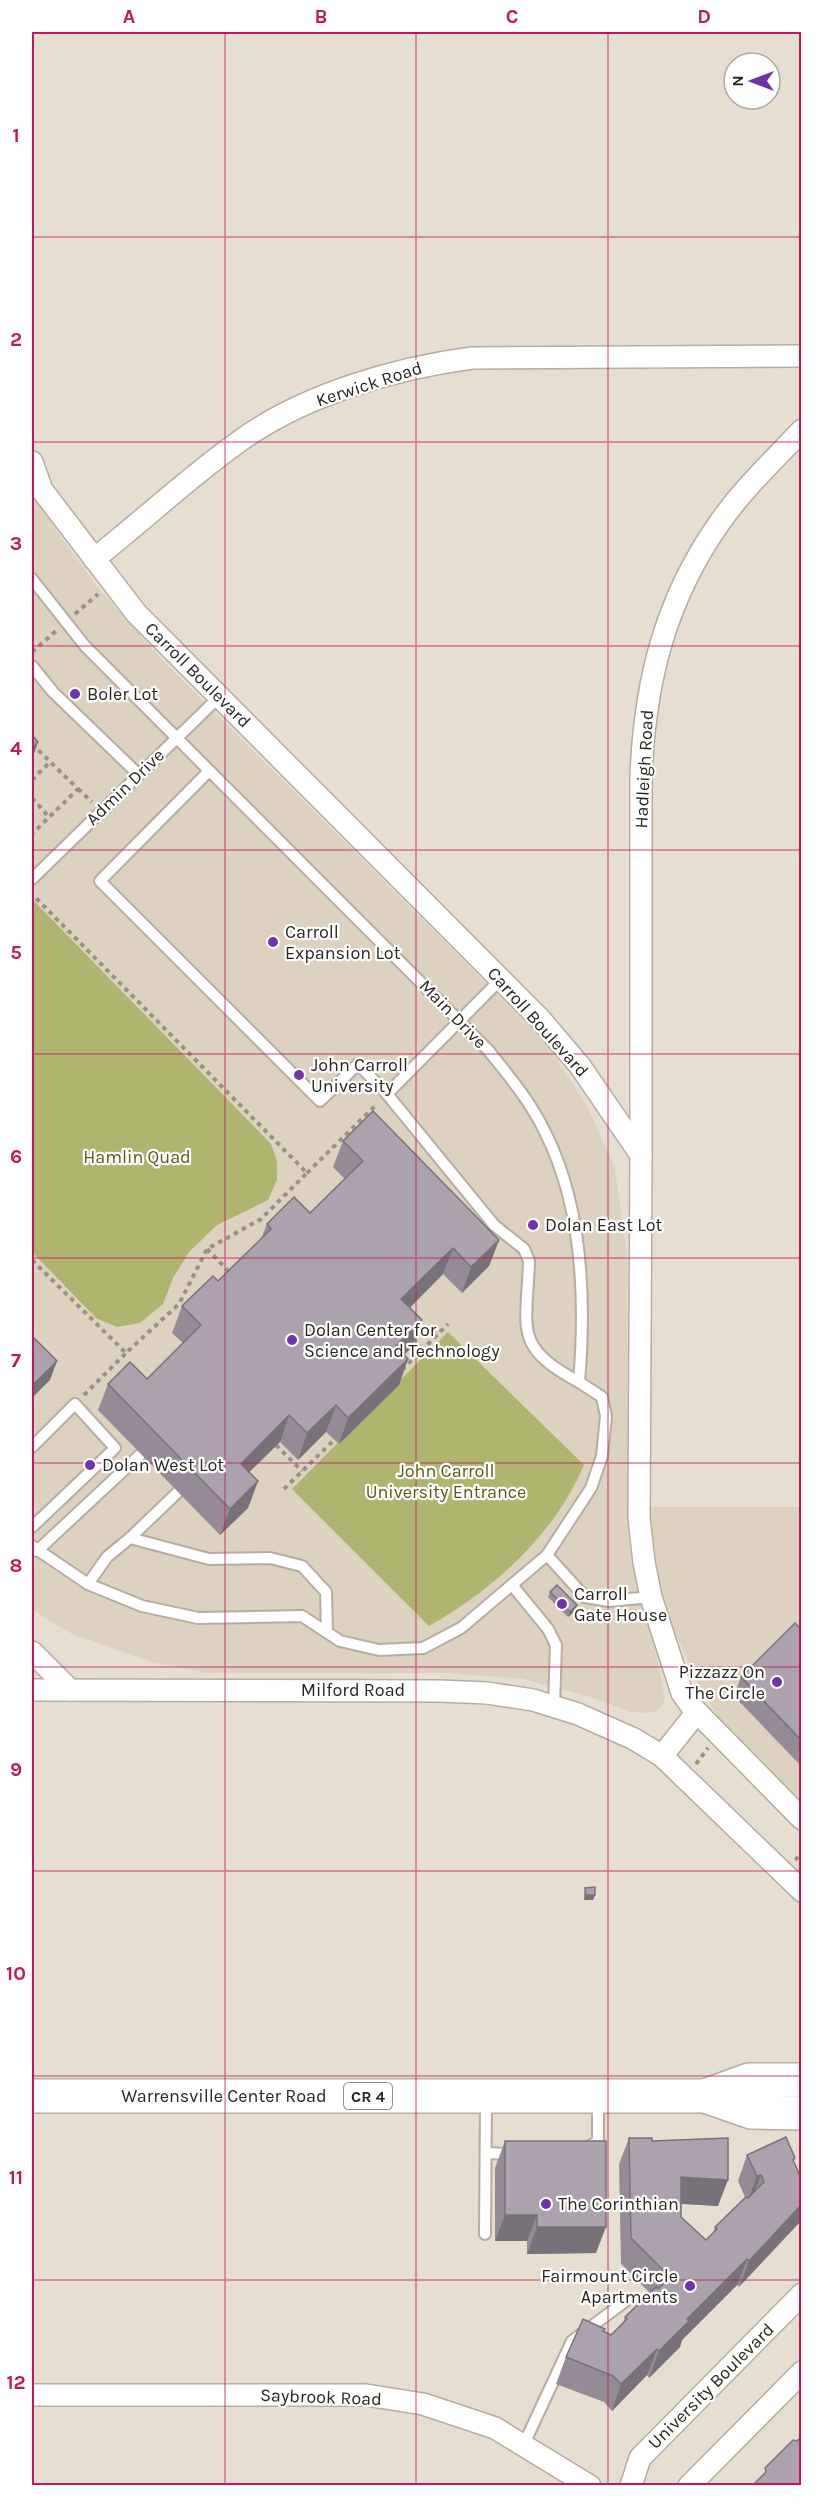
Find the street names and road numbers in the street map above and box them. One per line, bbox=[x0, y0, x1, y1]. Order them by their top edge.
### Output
street label: Kerwick Road bbox=[313, 357, 425, 411]
street label: Carroll Boulevard bbox=[141, 618, 255, 732]
street label: Hadleigh Road bbox=[630, 709, 658, 829]
street label: Admin Drive bbox=[81, 744, 169, 830]
street label: Carroll Boulevard bbox=[483, 962, 593, 1082]
street label: Main Drive bbox=[415, 975, 491, 1053]
street label: Milford Road bbox=[301, 1679, 405, 1701]
road number: CR 4 bbox=[344, 2083, 392, 2109]
street label: Warrensville Center Road bbox=[121, 2085, 327, 2107]
street label: University Boulevard bbox=[643, 2318, 779, 2454]
street label: Saybrook Road bbox=[260, 2384, 382, 2410]

